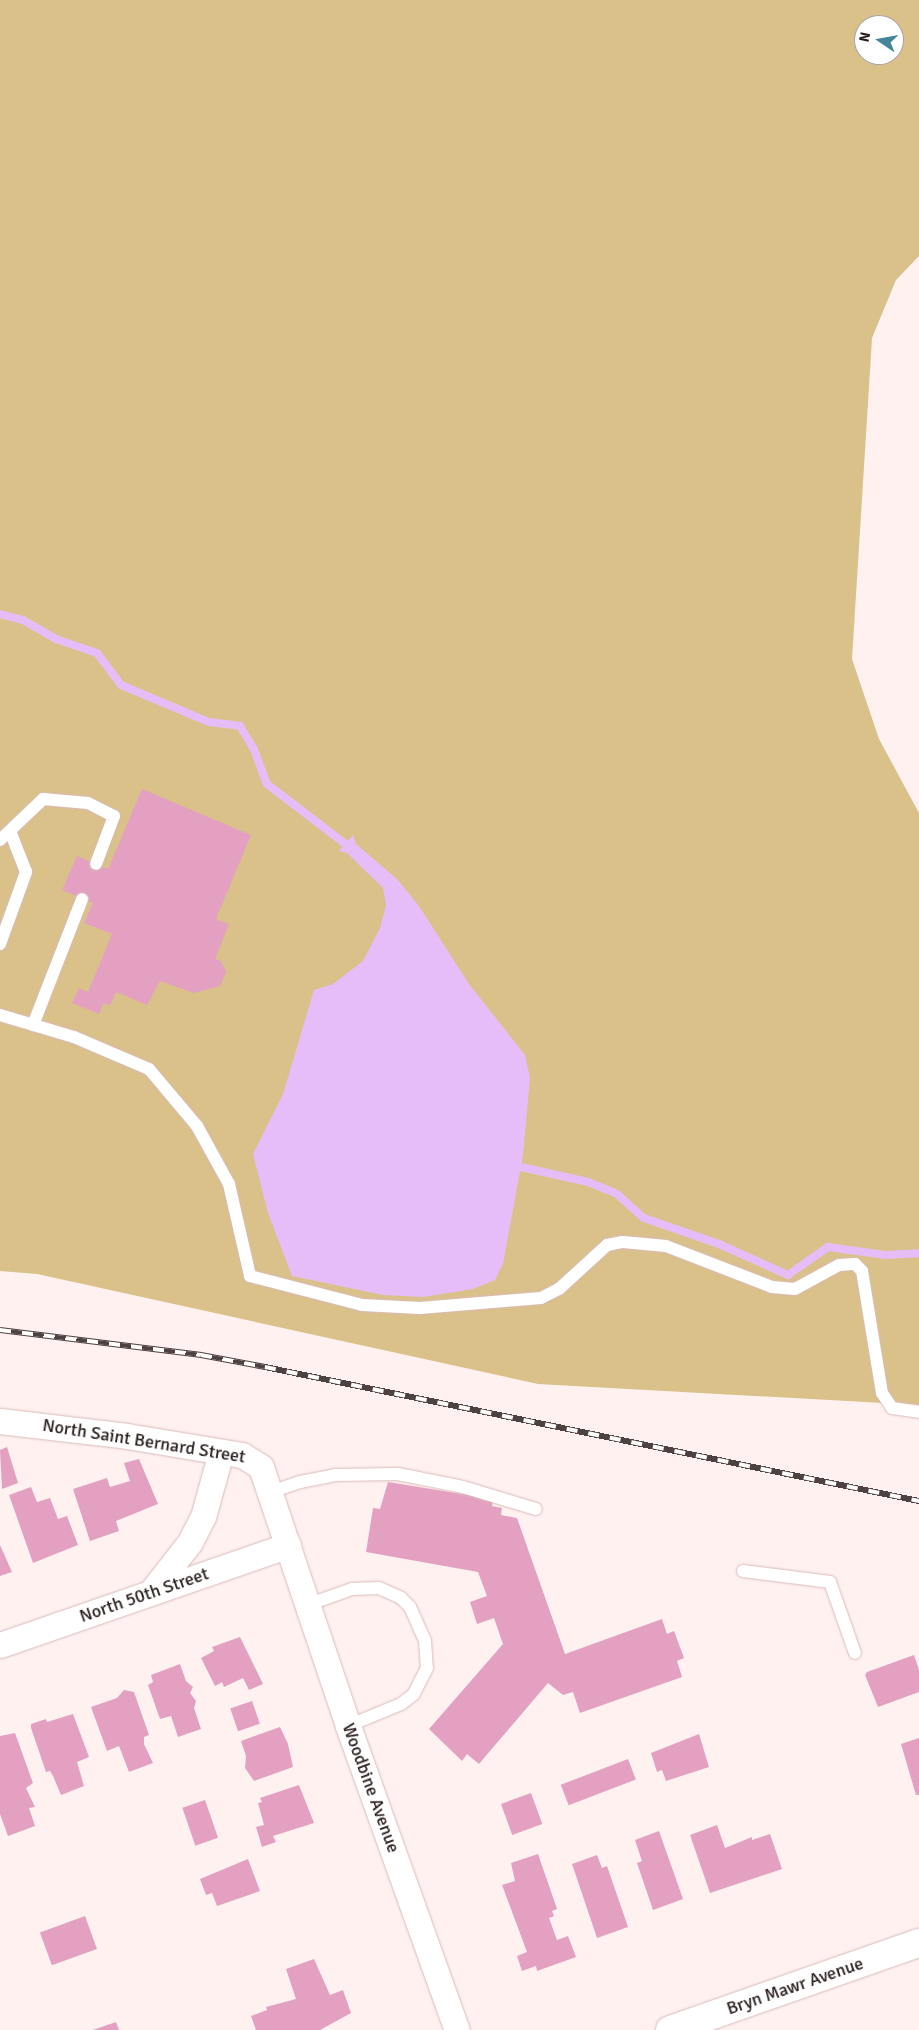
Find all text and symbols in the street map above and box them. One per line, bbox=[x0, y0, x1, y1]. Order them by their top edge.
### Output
north arrow bbox=[854, 15, 904, 65]
text: N bbox=[855, 30, 874, 44]
street label: North Saint Bernard Street bbox=[41, 1414, 247, 1468]
street label: North 50th Street bbox=[77, 1563, 211, 1627]
street label: Woodbine Avenue bbox=[338, 1720, 404, 1856]
street label: Bryn Mawr Avenue bbox=[724, 1952, 866, 2020]

